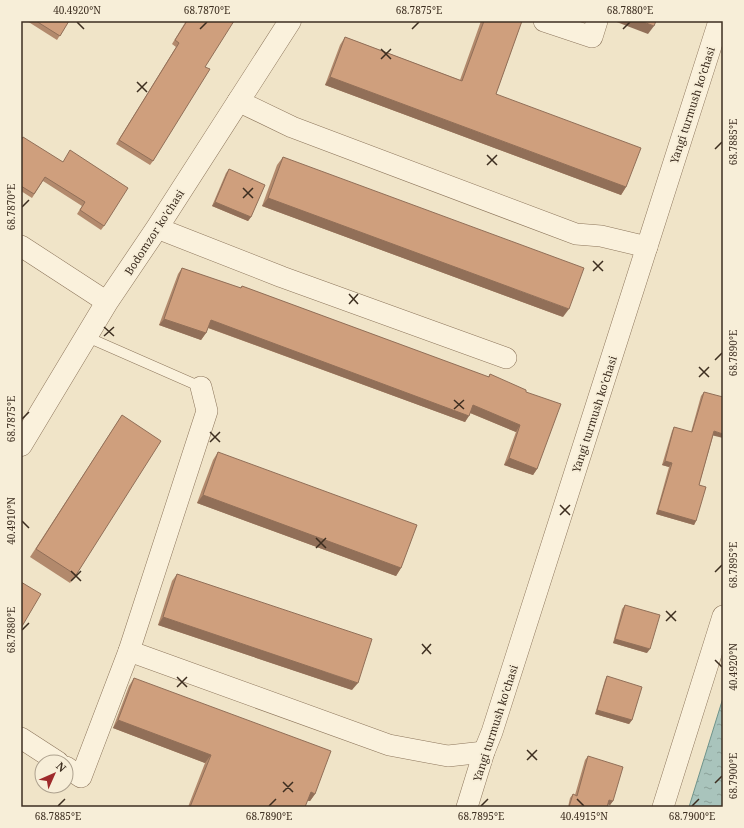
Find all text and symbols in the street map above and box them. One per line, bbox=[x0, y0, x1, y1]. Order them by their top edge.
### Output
text: 40.4920°N bbox=[53, 3, 101, 17]
text: 68.7870°E bbox=[184, 3, 230, 17]
text: 68.7875°E bbox=[396, 3, 442, 17]
text: 68.7880°E bbox=[607, 3, 653, 17]
street label: Yangi turmush ko'chasi bbox=[666, 44, 718, 166]
text: 68.7885°E bbox=[726, 119, 740, 165]
text: 68.7870°E bbox=[4, 184, 18, 230]
street label: Bodomzor ko'chasi bbox=[121, 186, 187, 278]
text: 68.7890°E bbox=[726, 330, 740, 376]
street label: Yangi turmush ko'chasi bbox=[568, 353, 620, 475]
text: 68.7875°E bbox=[4, 396, 18, 442]
text: 40.4910°N bbox=[4, 497, 18, 545]
text: 68.7895°E bbox=[726, 542, 740, 588]
text: 68.7880°E bbox=[4, 607, 18, 653]
text: 40.4920°N bbox=[726, 643, 740, 691]
street label: Yangi turmush ko'chasi bbox=[469, 662, 521, 784]
text: 68.7900°E bbox=[726, 753, 740, 799]
north arrow bbox=[34, 754, 74, 794]
text: N bbox=[53, 758, 70, 775]
text: 68.7885°E bbox=[35, 809, 81, 823]
text: 68.7890°E bbox=[246, 809, 292, 823]
text: 68.7895°E bbox=[458, 809, 504, 823]
text: 40.4915°N bbox=[560, 809, 608, 823]
text: 68.7900°E bbox=[669, 809, 715, 823]

